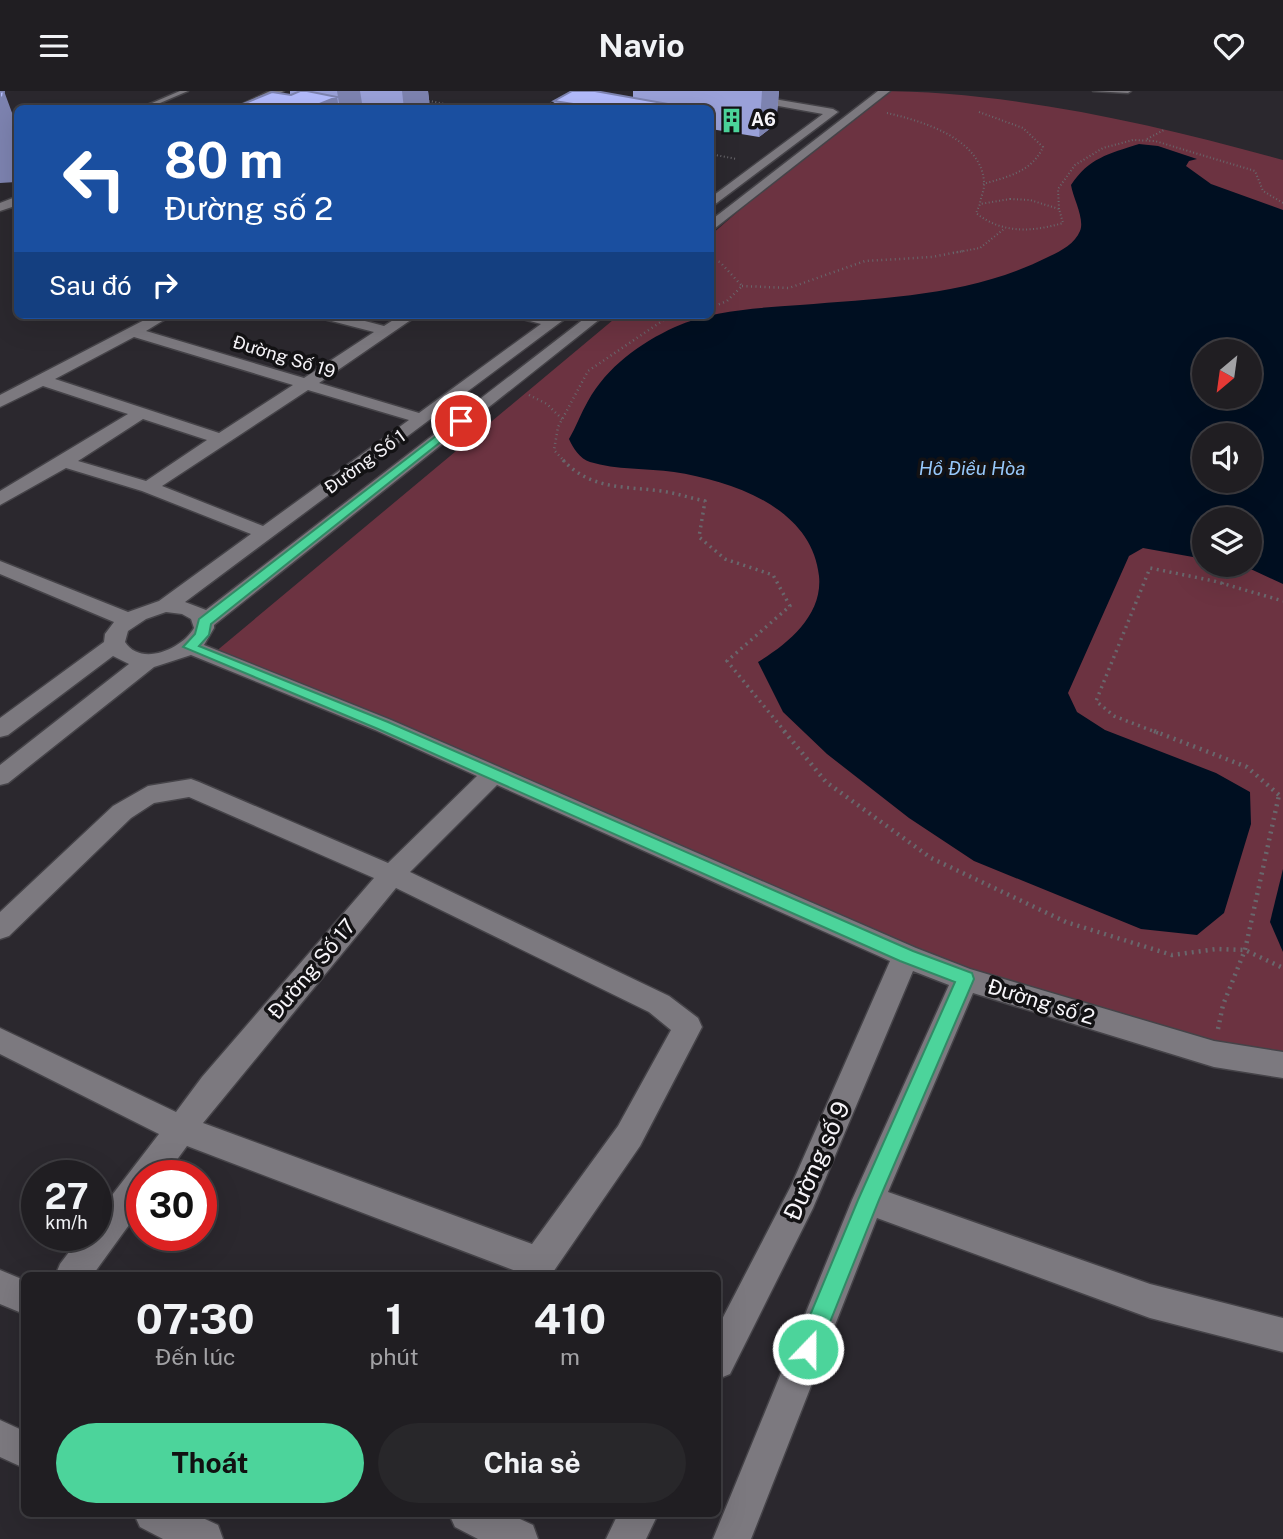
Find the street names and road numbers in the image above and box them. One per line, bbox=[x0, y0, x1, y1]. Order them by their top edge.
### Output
street label: Đường Số 19 bbox=[230, 331, 338, 382]
street label: Đường Số 1 bbox=[320, 425, 409, 498]
street label: Đường Số 17 bbox=[262, 914, 361, 1024]
street label: Đường số 2 bbox=[984, 973, 1098, 1030]
street label: Đường số 9 bbox=[777, 1097, 855, 1225]

